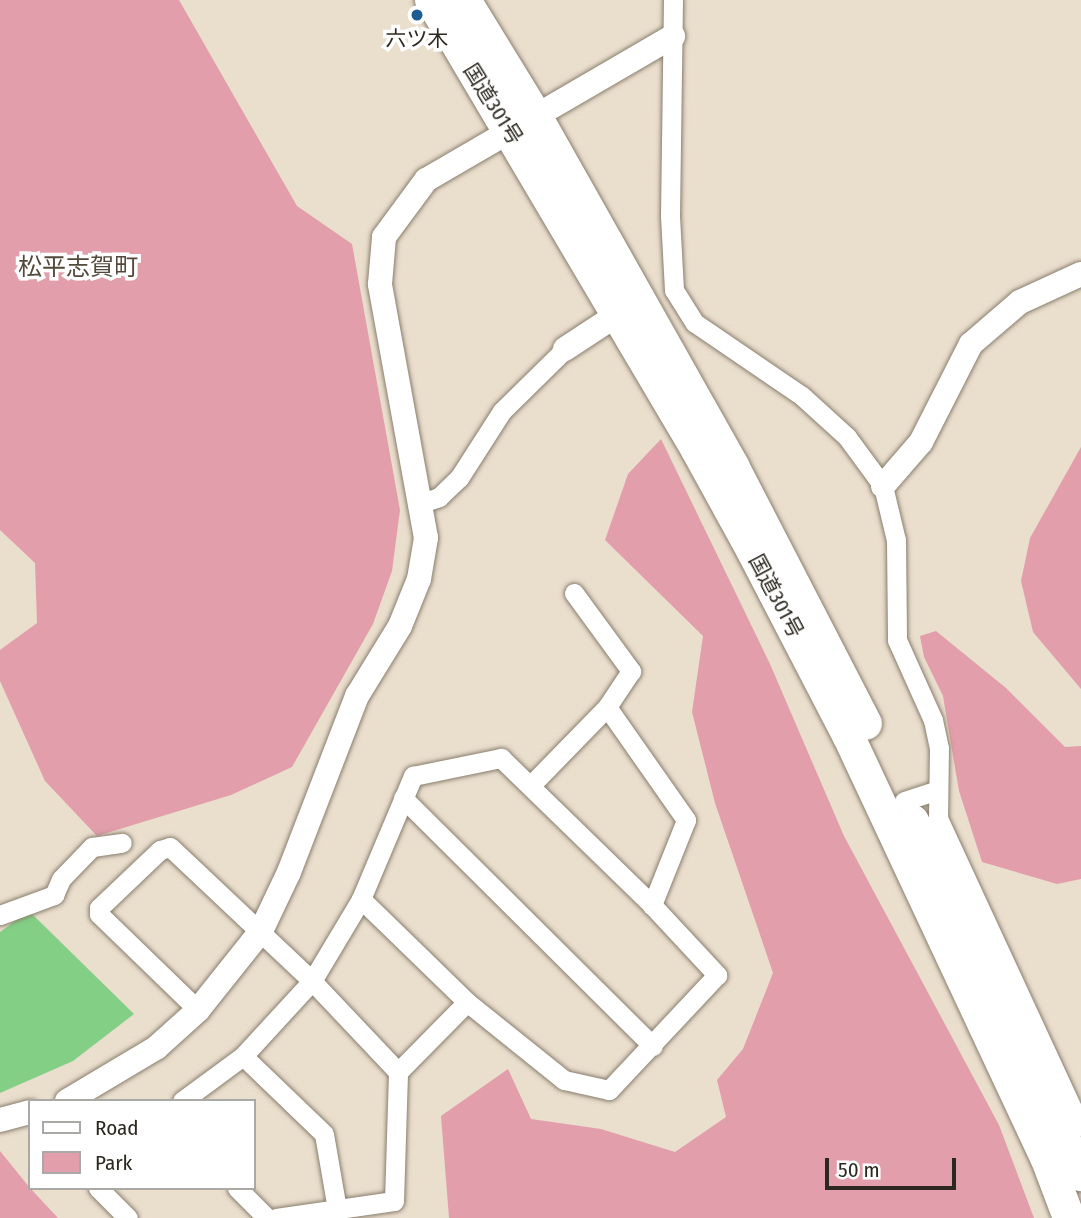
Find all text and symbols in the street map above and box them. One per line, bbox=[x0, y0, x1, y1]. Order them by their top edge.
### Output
marker: 六ツ木 bbox=[409, 7, 425, 23]
place label: 六ツ木 bbox=[386, 26, 448, 52]
street label: 国道301号 bbox=[458, 59, 528, 149]
district label: 松平志賀町 bbox=[18, 254, 138, 282]
street label: 国道301号 bbox=[743, 550, 809, 642]
legend bbox=[28, 1099, 256, 1190]
text: Road bbox=[95, 1115, 139, 1141]
scale bar bbox=[829, 1144, 960, 1188]
text: Park bbox=[95, 1150, 132, 1176]
text: 50 m bbox=[838, 1157, 880, 1183]

